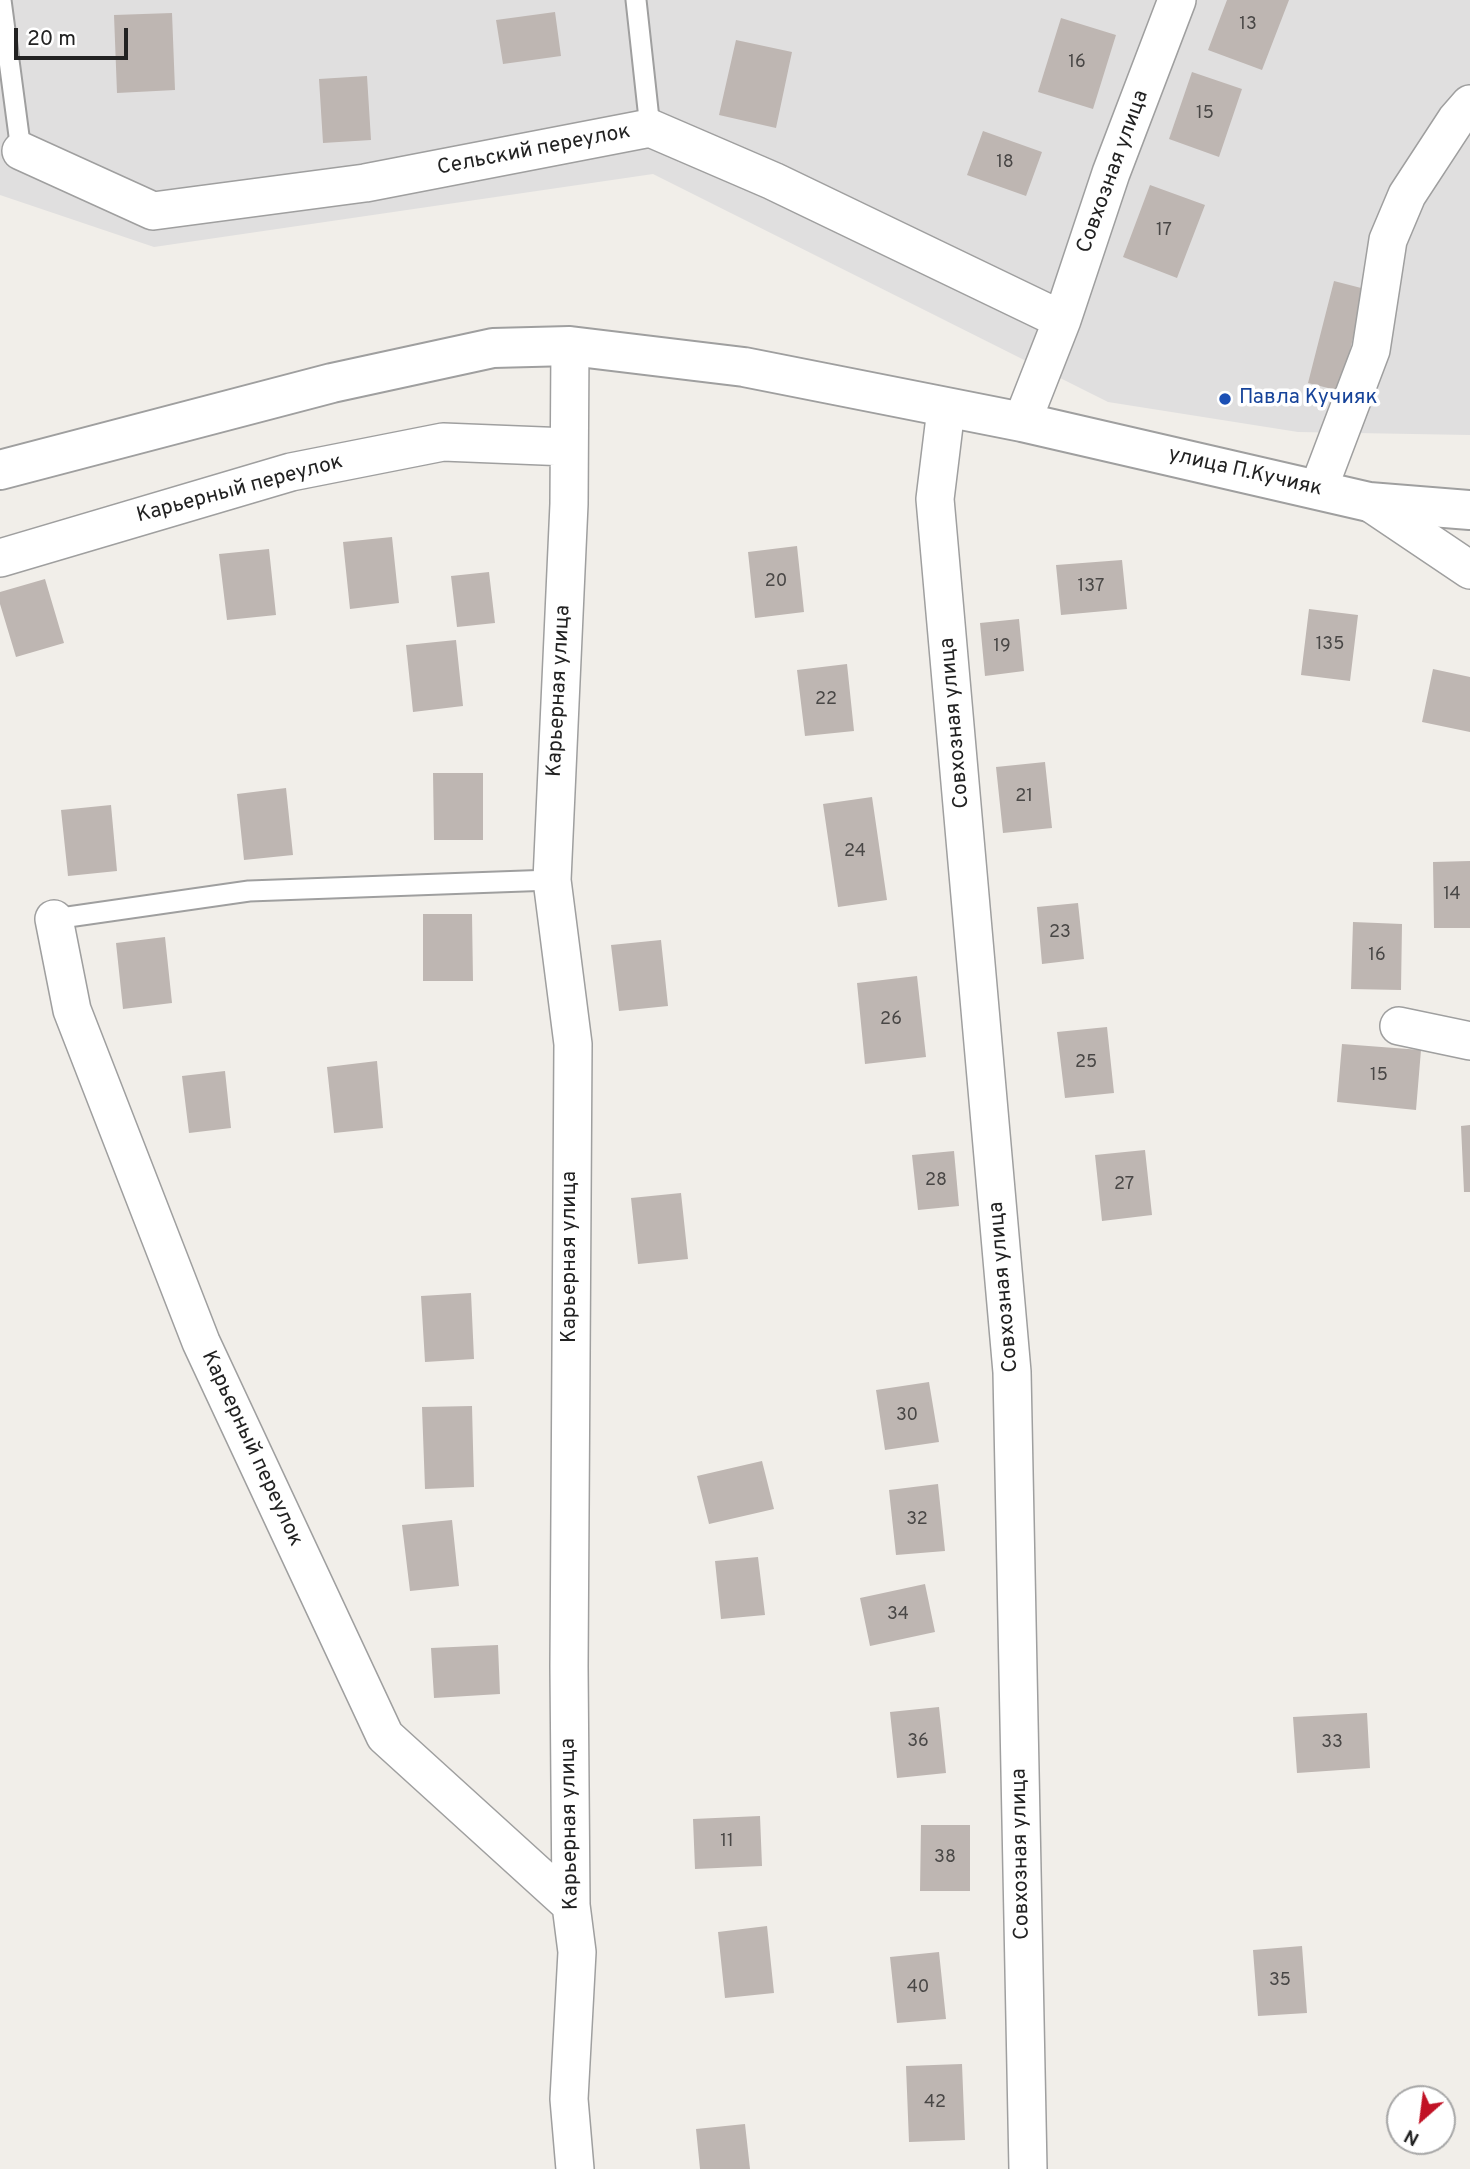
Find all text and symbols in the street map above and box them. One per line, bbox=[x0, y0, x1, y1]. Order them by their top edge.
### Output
scale bar bbox=[18, 14, 131, 58]
house number: 13 bbox=[1239, 14, 1257, 36]
text: 20 m bbox=[27, 26, 76, 53]
house number: 16 bbox=[1068, 52, 1086, 74]
street label: Совхозная улица bbox=[1073, 87, 1155, 257]
house number: 15 bbox=[1196, 103, 1214, 125]
street label: Сельский переулок bbox=[435, 120, 633, 182]
house number: 18 bbox=[996, 152, 1014, 174]
house number: 17 bbox=[1156, 220, 1172, 242]
place label: Павла Кучияк bbox=[1239, 386, 1377, 412]
marker: Павла Кучияк bbox=[1217, 391, 1233, 407]
street label: улица П.Кучияк bbox=[1166, 443, 1324, 503]
street label: Карьерный переулок bbox=[134, 450, 346, 530]
house number: 20 bbox=[765, 571, 787, 593]
house number: 137 bbox=[1078, 576, 1104, 598]
street label: Карьерная улица bbox=[543, 604, 577, 778]
house number: 135 bbox=[1316, 634, 1344, 656]
street label: Совхозная улица bbox=[936, 636, 976, 810]
house number: 19 bbox=[993, 636, 1011, 658]
house number: 22 bbox=[815, 689, 837, 711]
house number: 21 bbox=[1015, 786, 1033, 808]
house number: 24 bbox=[844, 841, 866, 863]
house number: 14 bbox=[1443, 884, 1461, 906]
house number: 23 bbox=[1049, 922, 1071, 944]
house number: 16 bbox=[1368, 945, 1386, 967]
house number: 26 bbox=[880, 1009, 902, 1031]
house number: 25 bbox=[1075, 1052, 1097, 1074]
house number: 15 bbox=[1370, 1065, 1388, 1087]
house number: 28 bbox=[925, 1170, 947, 1192]
street label: Карьерная улица bbox=[558, 1171, 584, 1343]
house number: 27 bbox=[1114, 1174, 1134, 1196]
street label: Совхозная улица bbox=[985, 1200, 1025, 1374]
street label: Карьерный переулок bbox=[195, 1347, 307, 1551]
house number: 30 bbox=[896, 1405, 918, 1427]
house number: 32 bbox=[906, 1509, 928, 1531]
house number: 34 bbox=[887, 1604, 909, 1626]
house number: 36 bbox=[907, 1731, 929, 1753]
house number: 33 bbox=[1321, 1732, 1343, 1754]
street label: Карьерная улица bbox=[557, 1738, 585, 1910]
street label: Совхозная улица bbox=[1008, 1768, 1036, 1940]
house number: 11 bbox=[720, 1831, 734, 1853]
house number: 38 bbox=[934, 1847, 956, 1869]
house number: 35 bbox=[1269, 1970, 1291, 1992]
house number: 40 bbox=[907, 1977, 929, 1999]
north arrow bbox=[1386, 2085, 1456, 2155]
house number: 42 bbox=[924, 2092, 946, 2114]
text: N bbox=[1400, 2123, 1424, 2151]

